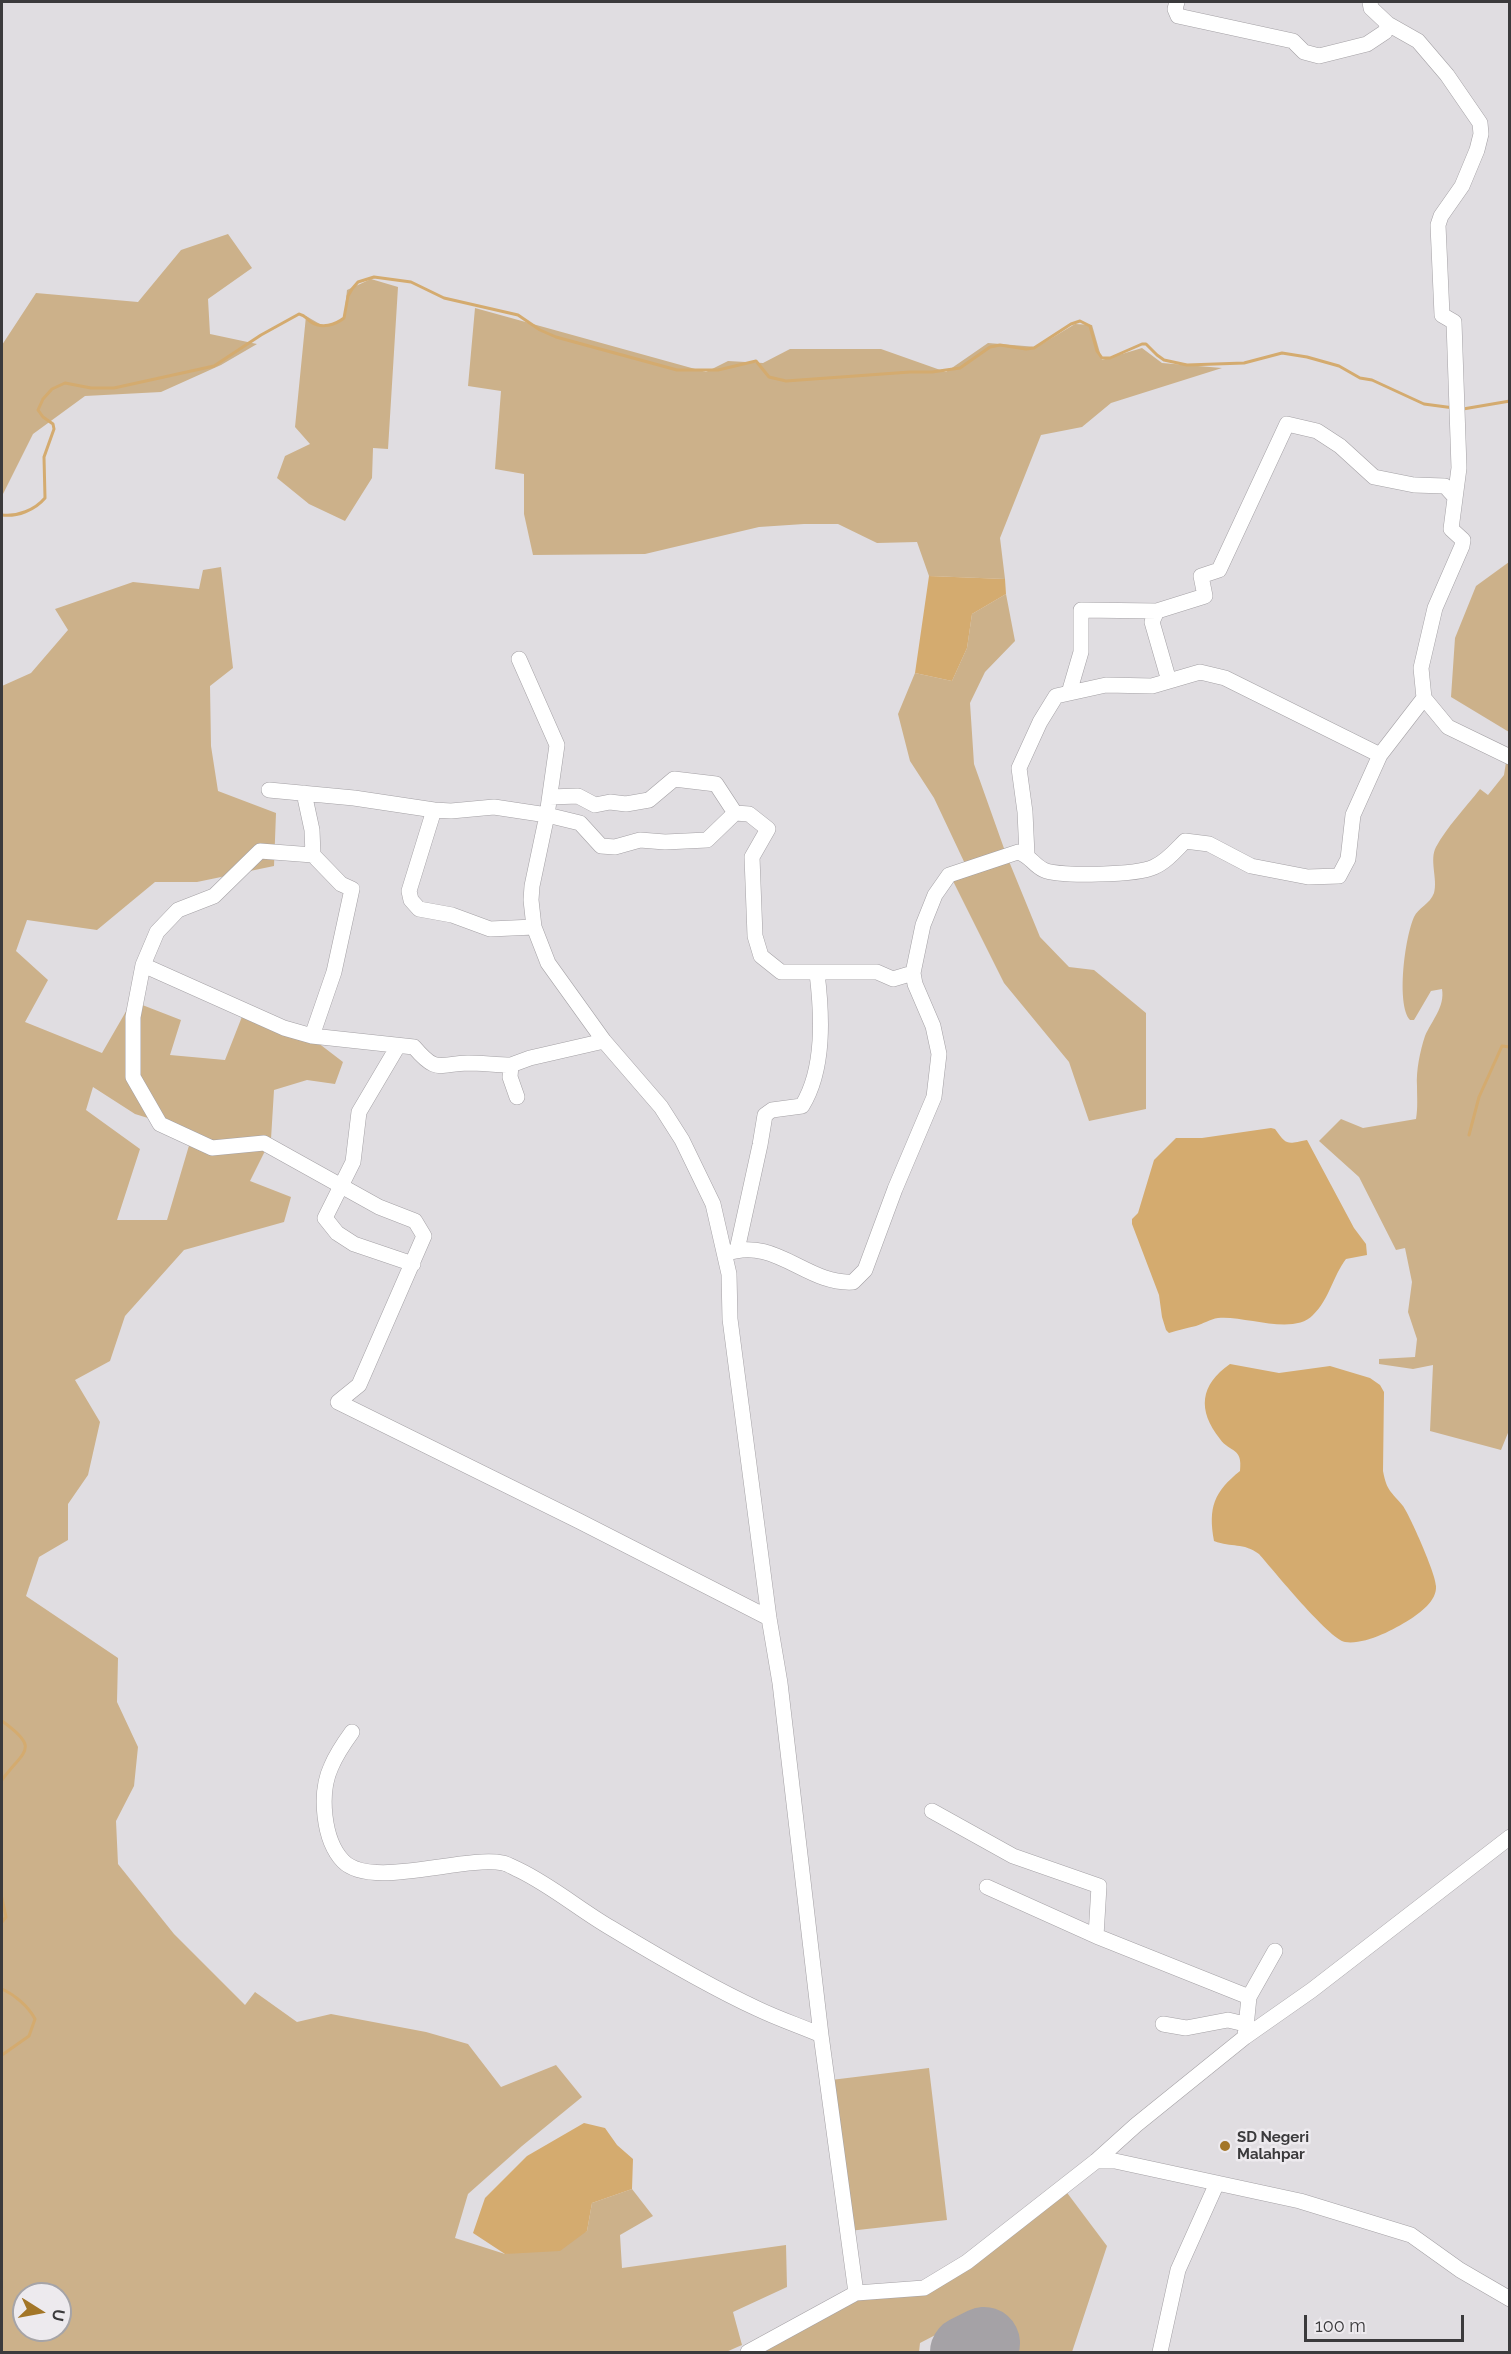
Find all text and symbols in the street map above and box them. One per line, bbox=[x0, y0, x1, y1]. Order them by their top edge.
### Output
place label: SD Negeri Malahpar bbox=[1237, 2128, 1309, 2163]
marker: SD Negeri Malahpar bbox=[1218, 2139, 1232, 2153]
north arrow bbox=[12, 2282, 72, 2342]
scale bar bbox=[1307, 2303, 1468, 2341]
text: U bbox=[48, 2307, 69, 2323]
text: 100 m bbox=[1315, 2315, 1366, 2336]

